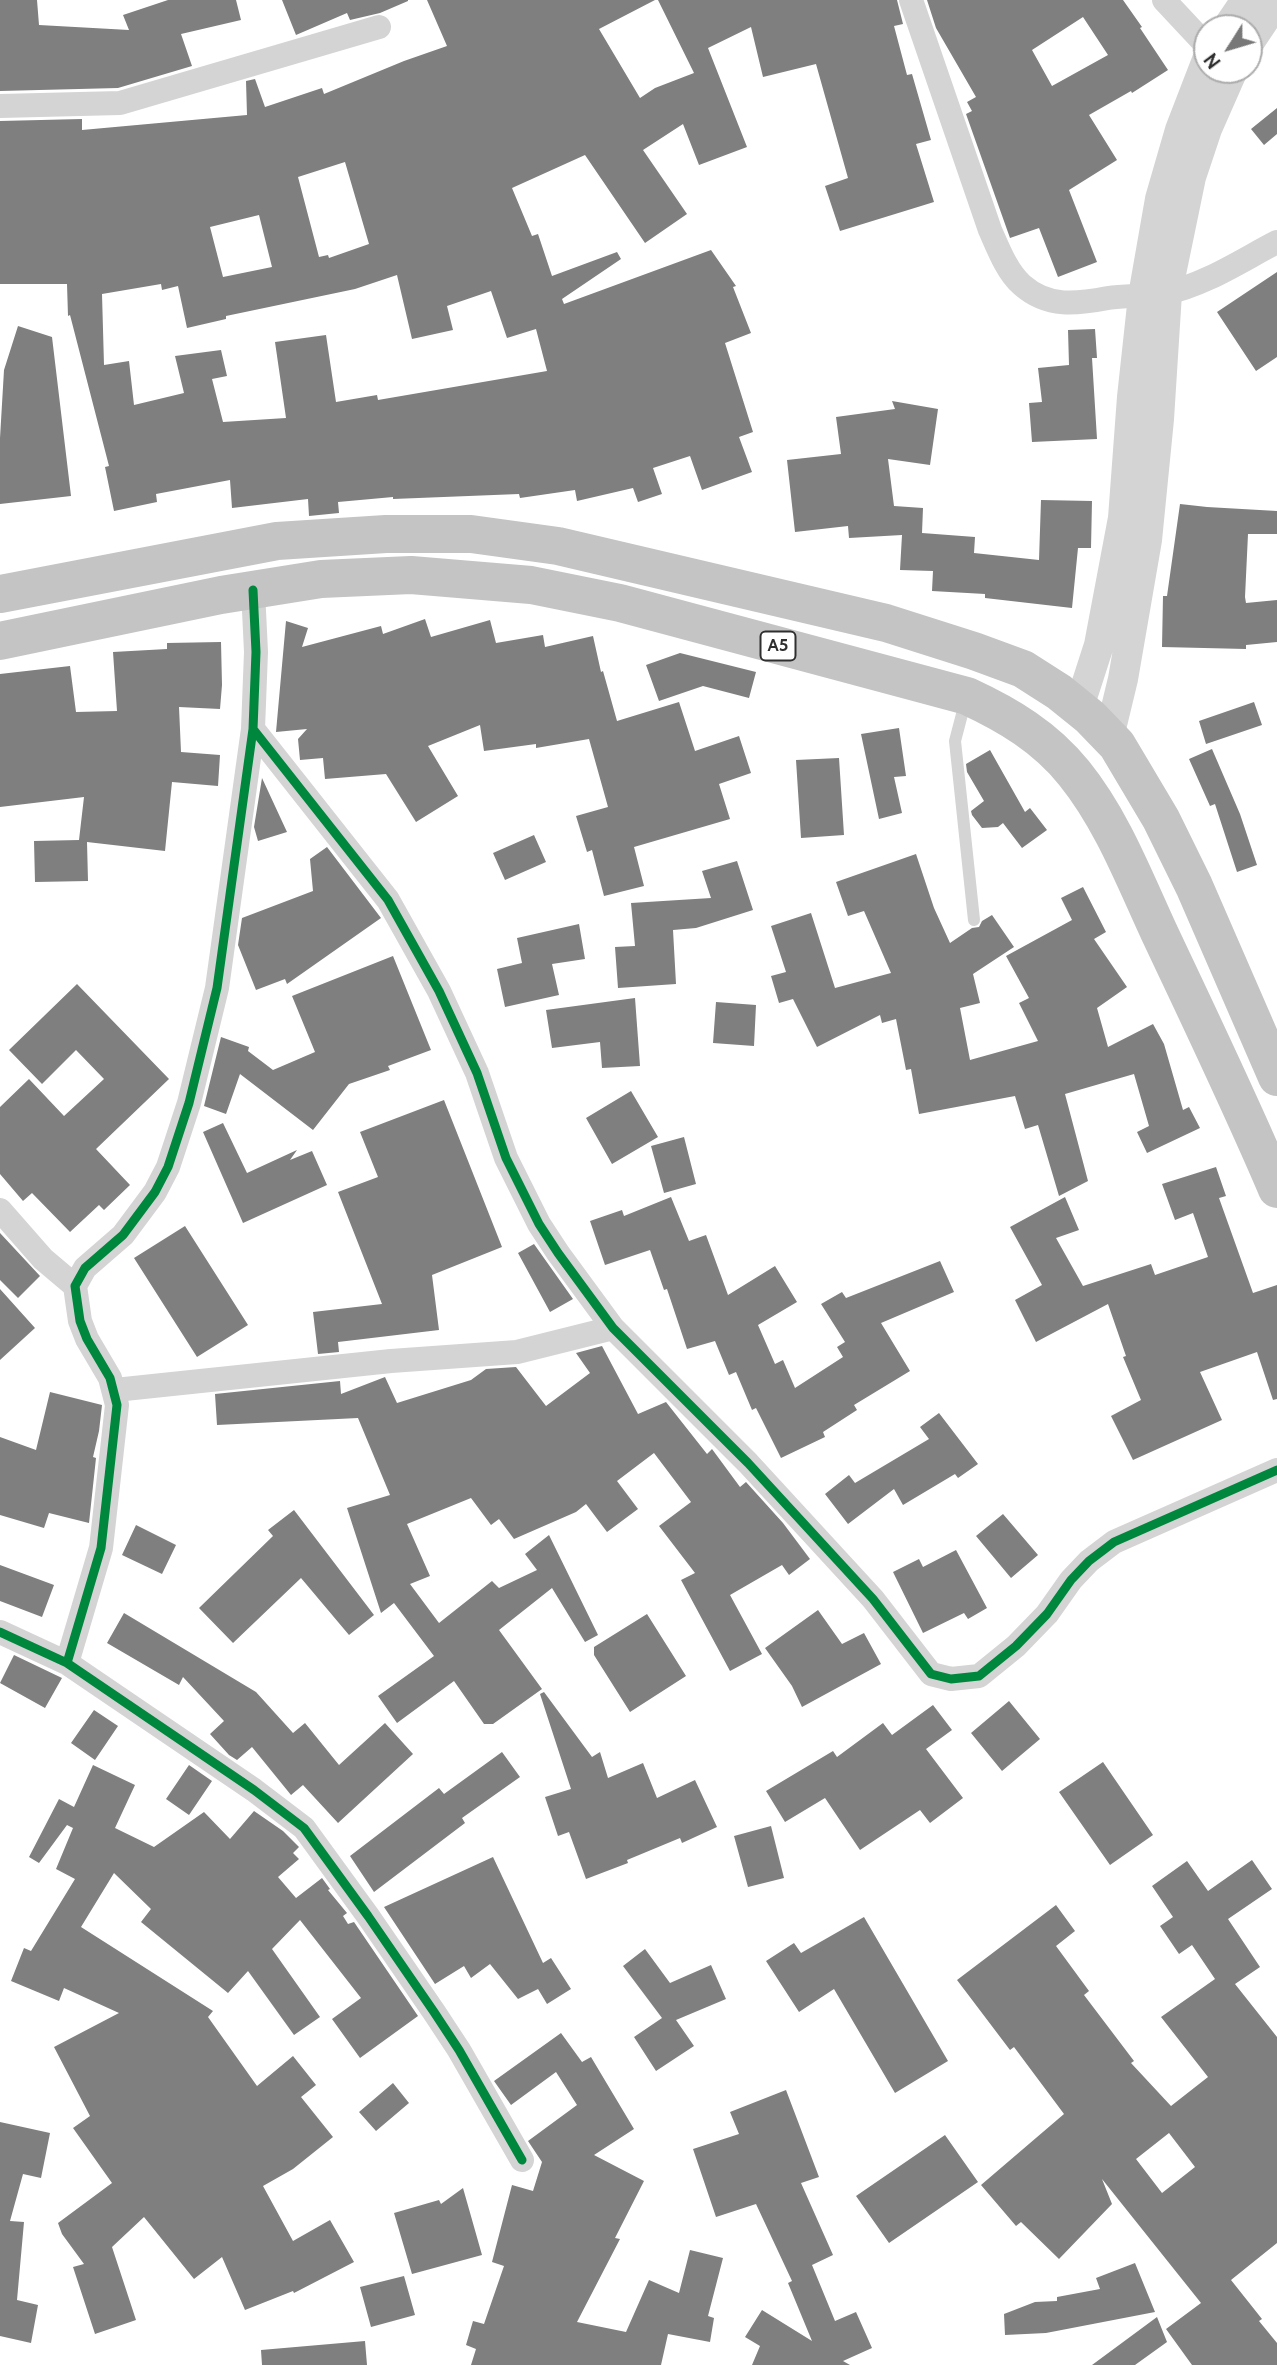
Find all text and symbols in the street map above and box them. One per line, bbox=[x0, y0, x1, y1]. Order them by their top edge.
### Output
north arrow bbox=[1193, 14, 1263, 84]
text: N bbox=[1199, 48, 1226, 73]
road number: A5 bbox=[760, 632, 796, 660]

